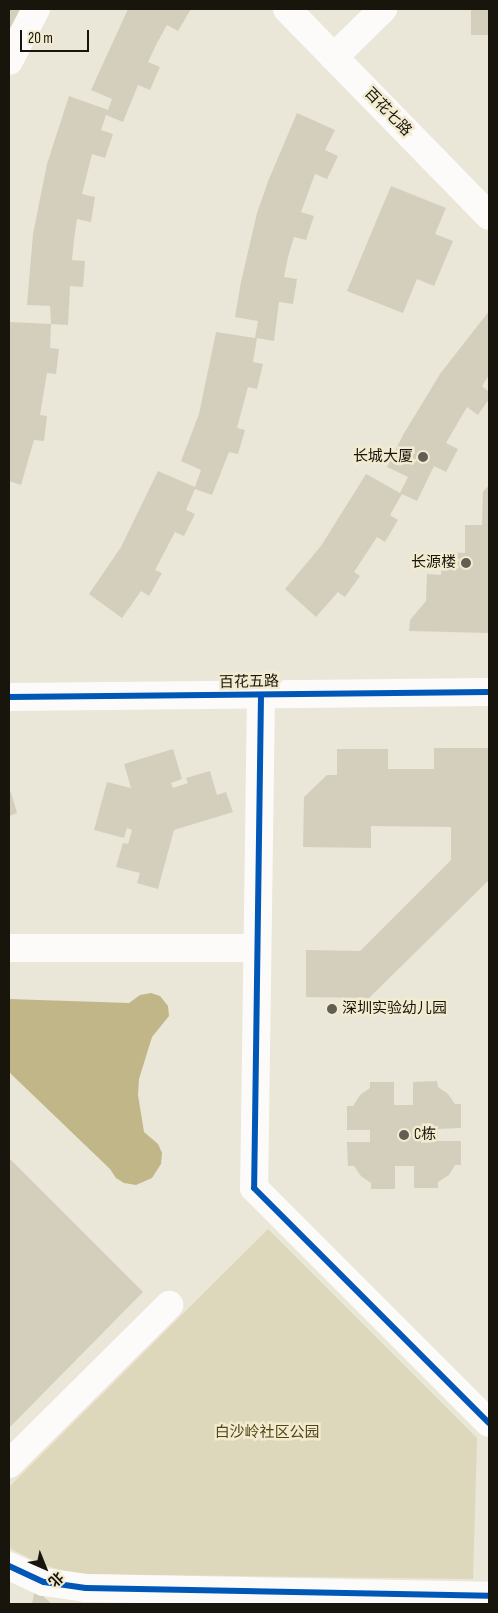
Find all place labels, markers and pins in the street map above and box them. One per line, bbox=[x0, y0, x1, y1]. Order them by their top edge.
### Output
place label: 长城大厦 bbox=[353, 448, 413, 466]
marker: 长城大厦 bbox=[417, 451, 429, 463]
place label: 长源楼 bbox=[411, 554, 456, 572]
marker: 长源楼 bbox=[460, 557, 472, 569]
place label: 深圳实验幼儿园 bbox=[342, 1000, 447, 1018]
marker: 深圳实验幼儿园 bbox=[326, 1003, 338, 1015]
place label: C栋 bbox=[414, 1126, 436, 1144]
marker: C栋 bbox=[398, 1129, 410, 1141]

